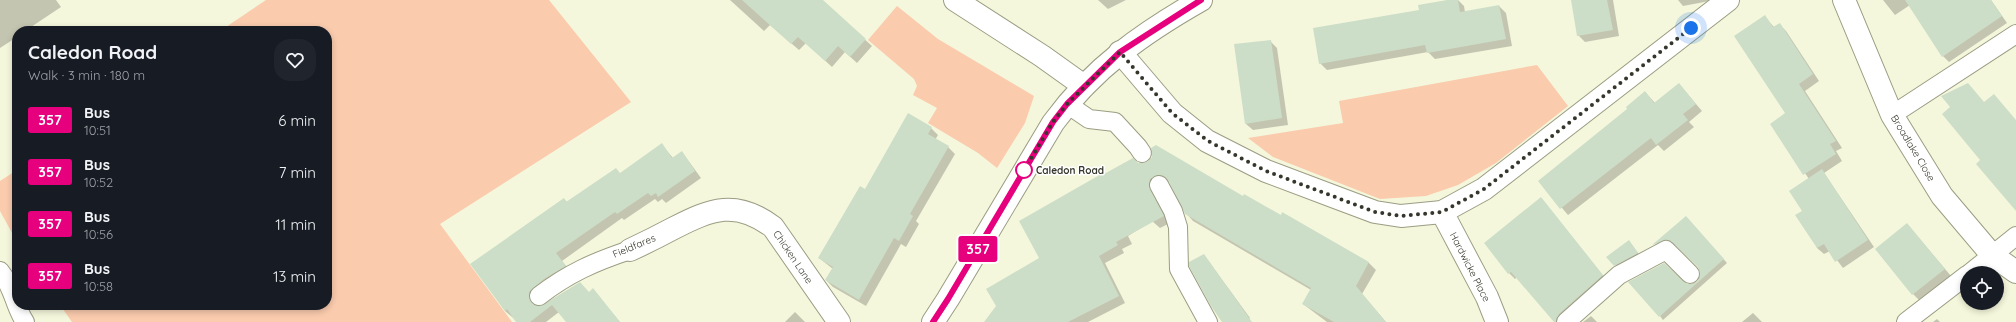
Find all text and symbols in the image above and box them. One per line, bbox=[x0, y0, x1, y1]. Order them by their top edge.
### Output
your location bbox=[1681, 18, 1701, 38]
button: heart bbox=[274, 39, 316, 81]
text: Caledon Road bbox=[28, 40, 157, 64]
text: Walk · 3 min · 180 m bbox=[28, 67, 145, 83]
text: Bus bbox=[84, 103, 110, 122]
text: 357 bbox=[38, 111, 62, 129]
text: 6 min bbox=[278, 111, 316, 130]
street label: Broadlake Close bbox=[1888, 112, 1938, 184]
text: 10:51 bbox=[84, 122, 111, 138]
text: Bus bbox=[84, 155, 110, 174]
marker: Caledon Road bbox=[1015, 161, 1033, 179]
text: 357 bbox=[38, 163, 62, 181]
text: 7 min bbox=[279, 163, 316, 182]
place label: Caledon Road bbox=[1036, 164, 1104, 177]
text: 10:52 bbox=[84, 174, 113, 190]
text: Bus bbox=[84, 207, 110, 226]
text: 357 bbox=[38, 215, 62, 233]
text: 11 min bbox=[275, 215, 316, 234]
text: 10:56 bbox=[84, 226, 113, 242]
street label: Chicken Lane bbox=[770, 228, 816, 286]
street label: Hardwicke Place bbox=[1447, 230, 1493, 304]
street label: Fieldfares bbox=[611, 231, 658, 261]
line badge: 357 bbox=[955, 236, 1001, 262]
text: 357 bbox=[966, 240, 990, 258]
text: Bus bbox=[84, 259, 110, 278]
map controls bbox=[1960, 266, 2004, 310]
button: locate bbox=[1960, 266, 2004, 310]
text: 357 bbox=[38, 267, 62, 285]
text: 13 min bbox=[273, 267, 316, 286]
text: 10:58 bbox=[84, 278, 113, 294]

